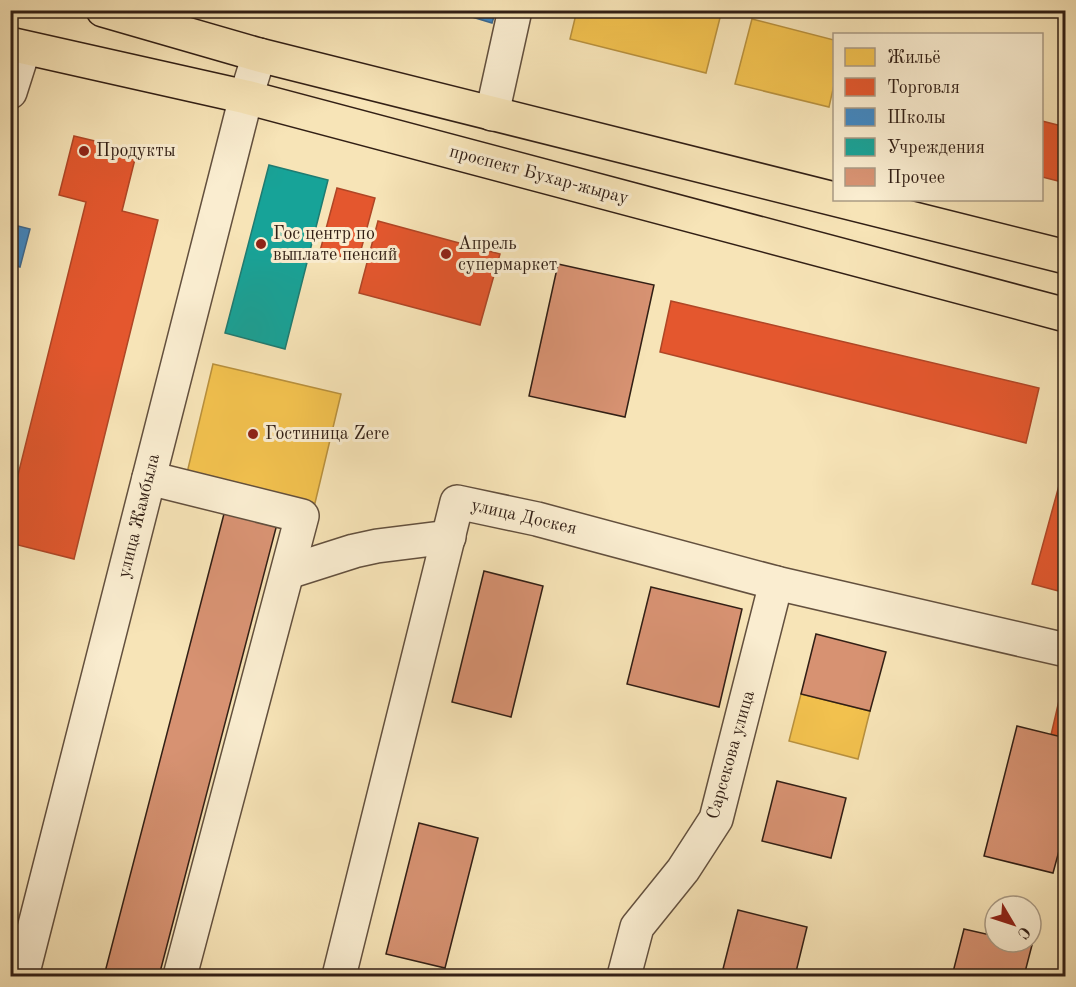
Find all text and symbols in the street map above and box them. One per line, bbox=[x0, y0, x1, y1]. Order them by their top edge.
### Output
legend bbox=[833, 33, 1043, 201]
text: Жильё bbox=[887, 49, 941, 67]
text: Торговля bbox=[887, 79, 960, 97]
text: Школы bbox=[887, 109, 946, 127]
text: Учреждения bbox=[887, 139, 985, 157]
place label: Продукты bbox=[96, 142, 176, 160]
street label: проспект Бухар-жырау bbox=[447, 142, 631, 208]
marker: Продукты bbox=[77, 144, 91, 158]
text: Прочее bbox=[887, 169, 945, 187]
place label: Гос центр по выплате пенсий bbox=[273, 225, 397, 264]
place label: Апрель супермаркет bbox=[458, 235, 557, 274]
marker: Гос центр по выплате пенсий bbox=[254, 237, 268, 251]
marker: Апрель супермаркет bbox=[439, 247, 453, 261]
place label: Гостиница Zere bbox=[265, 425, 389, 443]
marker: Гостиница Zere bbox=[246, 427, 260, 441]
street label: улица Жамбыла bbox=[115, 452, 163, 580]
street label: улица Доскея bbox=[469, 496, 579, 538]
street label: Сарсекова улица bbox=[704, 689, 758, 821]
north arrow bbox=[983, 894, 1043, 954]
text: С bbox=[1014, 923, 1033, 941]

